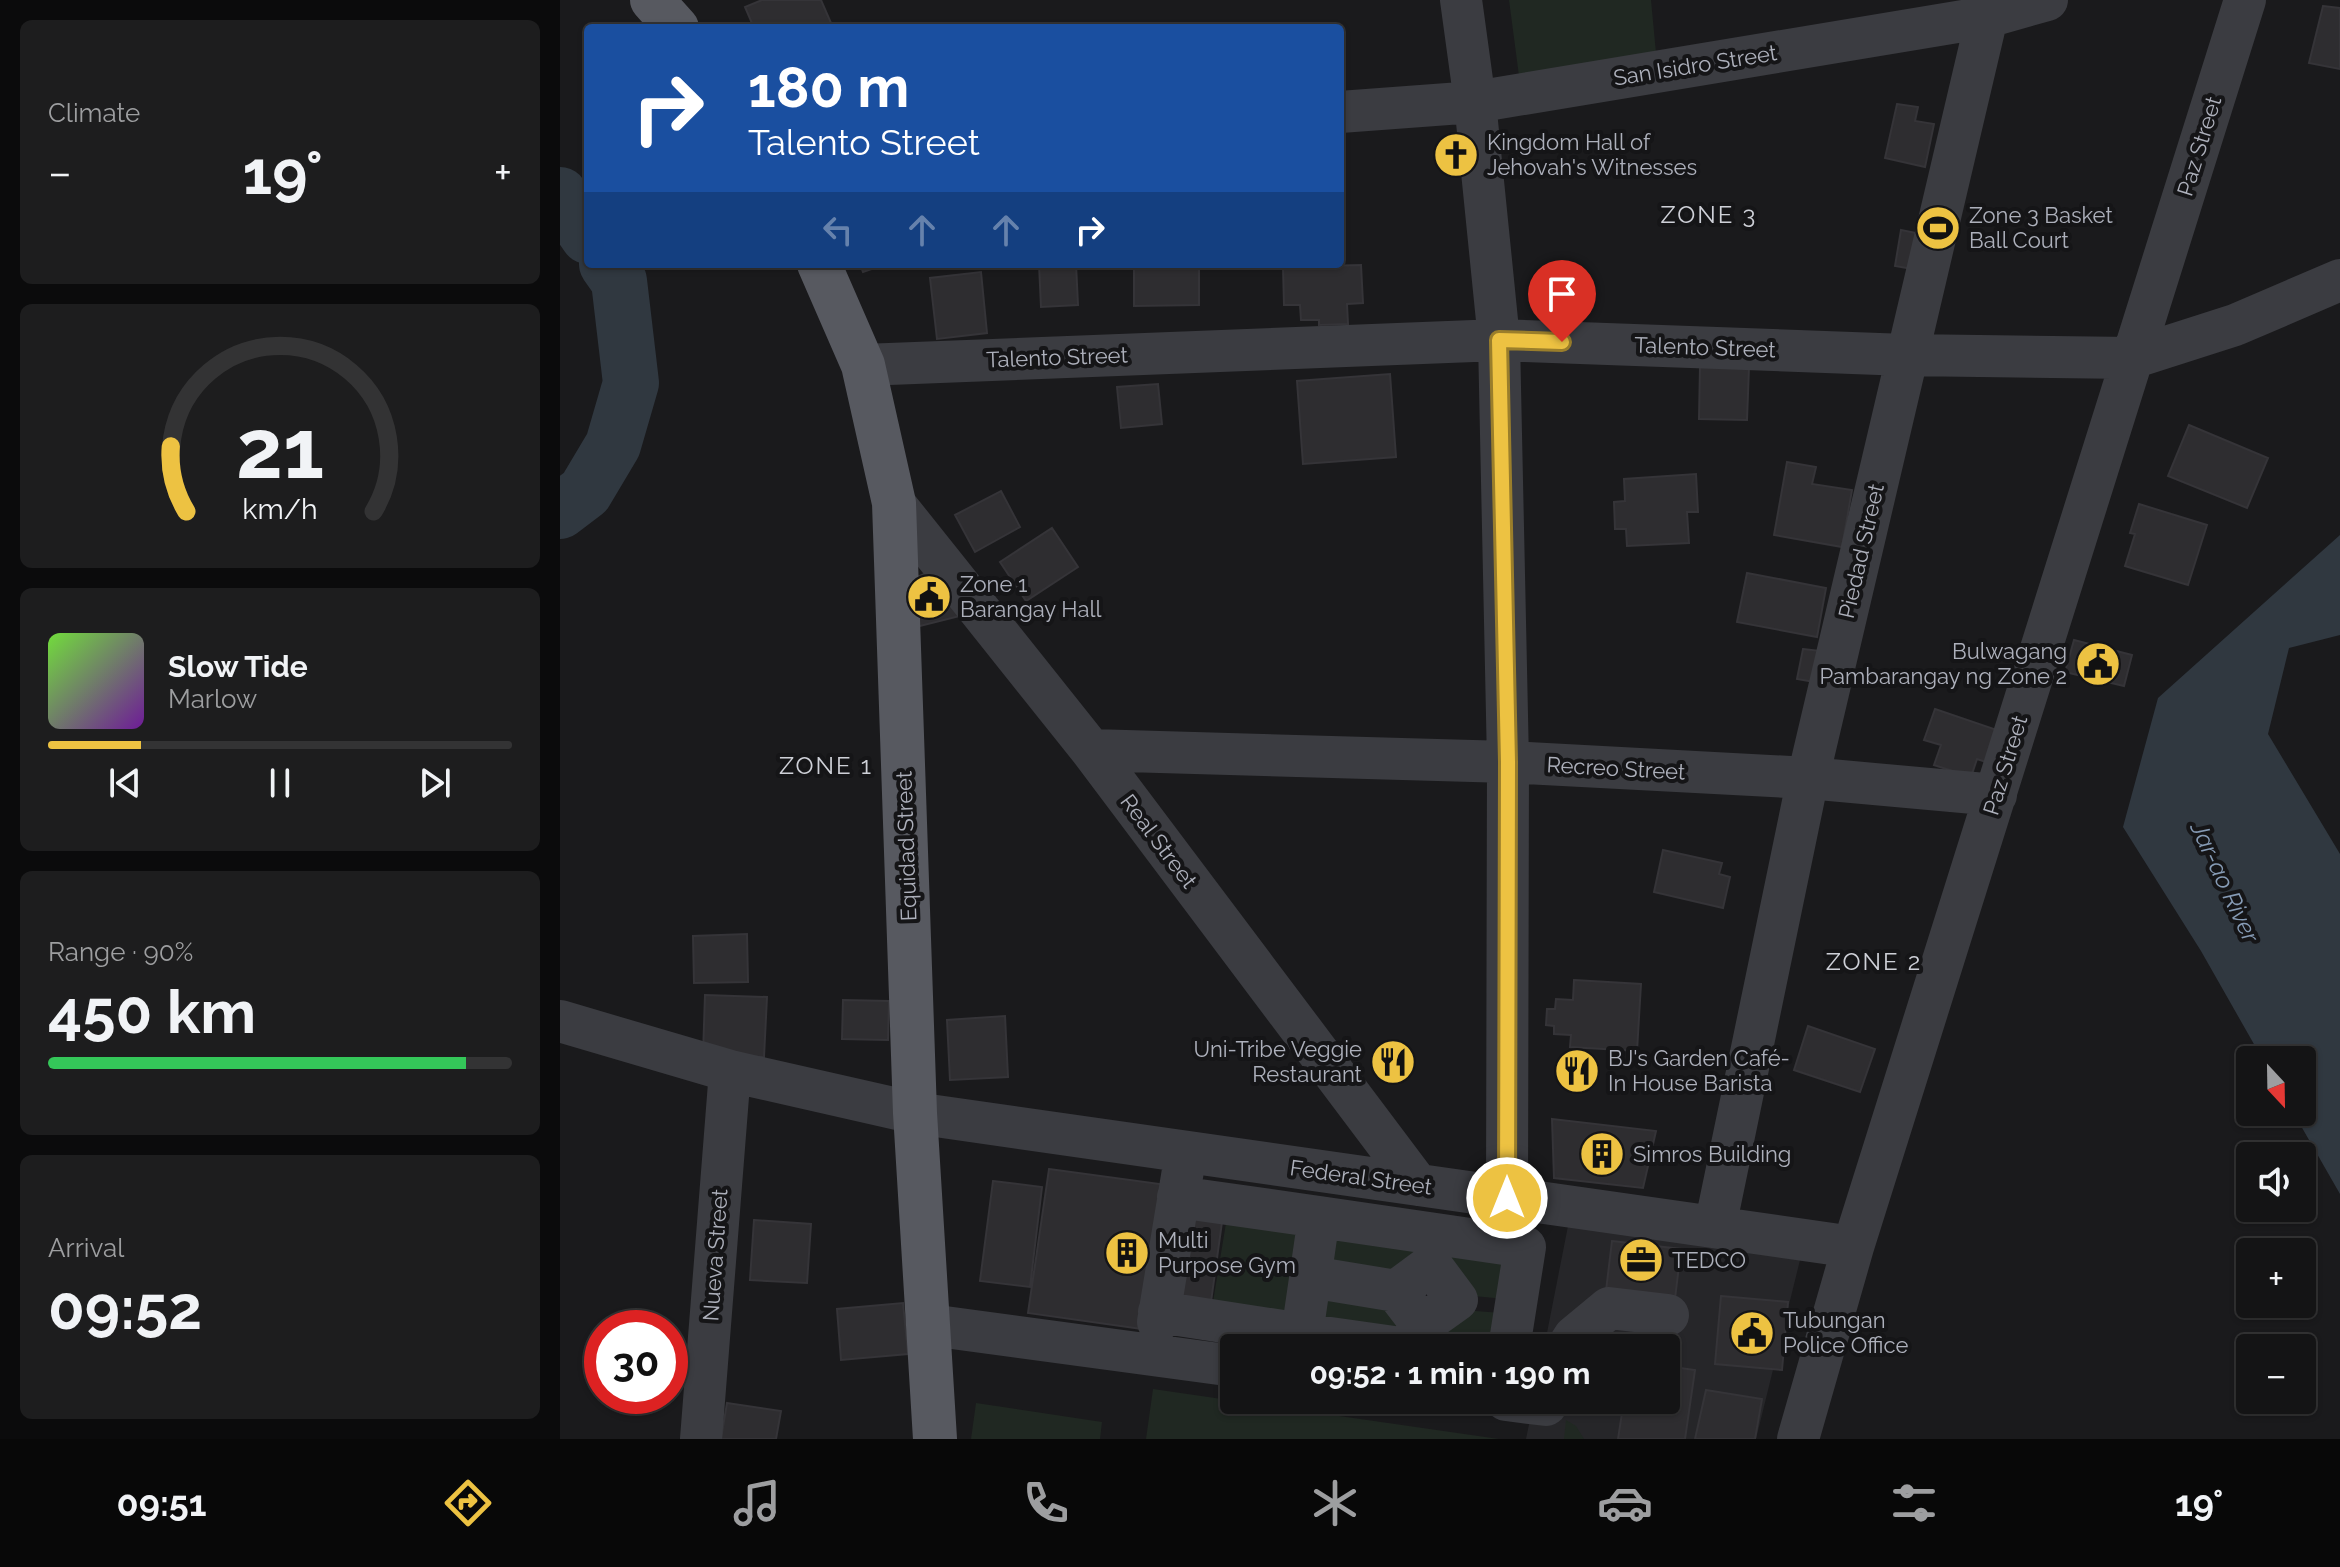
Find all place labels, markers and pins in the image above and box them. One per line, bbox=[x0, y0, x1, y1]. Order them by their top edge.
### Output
place label: Kingdom Hall of Jehovah's Witnesses bbox=[1487, 129, 1697, 180]
church icon: Kingdom Hall of Jehovah's Witnesses bbox=[1432, 131, 1480, 179]
place label: Zone 3 Basket Ball Court bbox=[1969, 202, 2113, 253]
sports icon: Zone 3 Basket Ball Court bbox=[1914, 204, 1962, 252]
pin bbox=[1528, 260, 1596, 342]
place label: Zone 1 Barangay Hall bbox=[960, 571, 1101, 622]
public building icon: Zone 1 Barangay Hall bbox=[905, 573, 953, 621]
place label: Bulwagang Pambarangay ng Zone 2 bbox=[1820, 638, 2067, 689]
public building icon: Bulwagang Pambarangay ng Zone 2 bbox=[2074, 640, 2122, 688]
place label: Uni-Tribe Veggie Restaurant bbox=[1193, 1036, 1363, 1087]
restaurant icon: Uni-Tribe Veggie Restaurant bbox=[1369, 1038, 1417, 1086]
place label: BJ's Garden Café- In House Barista bbox=[1608, 1045, 1790, 1096]
restaurant icon: BJ's Garden Café- In House Barista bbox=[1553, 1047, 1601, 1095]
building icon: Simros Building bbox=[1578, 1130, 1626, 1178]
place label: Simros Building bbox=[1633, 1141, 1791, 1167]
place label: Multi Purpose Gym bbox=[1158, 1227, 1296, 1278]
building icon: Multi Purpose Gym bbox=[1103, 1229, 1151, 1277]
office icon: TEDCO bbox=[1617, 1236, 1665, 1284]
place label: TEDCO bbox=[1672, 1247, 1746, 1273]
place label: Tubungan Police Office bbox=[1783, 1307, 1908, 1358]
public building icon: Tubungan Police Office bbox=[1728, 1309, 1776, 1357]

